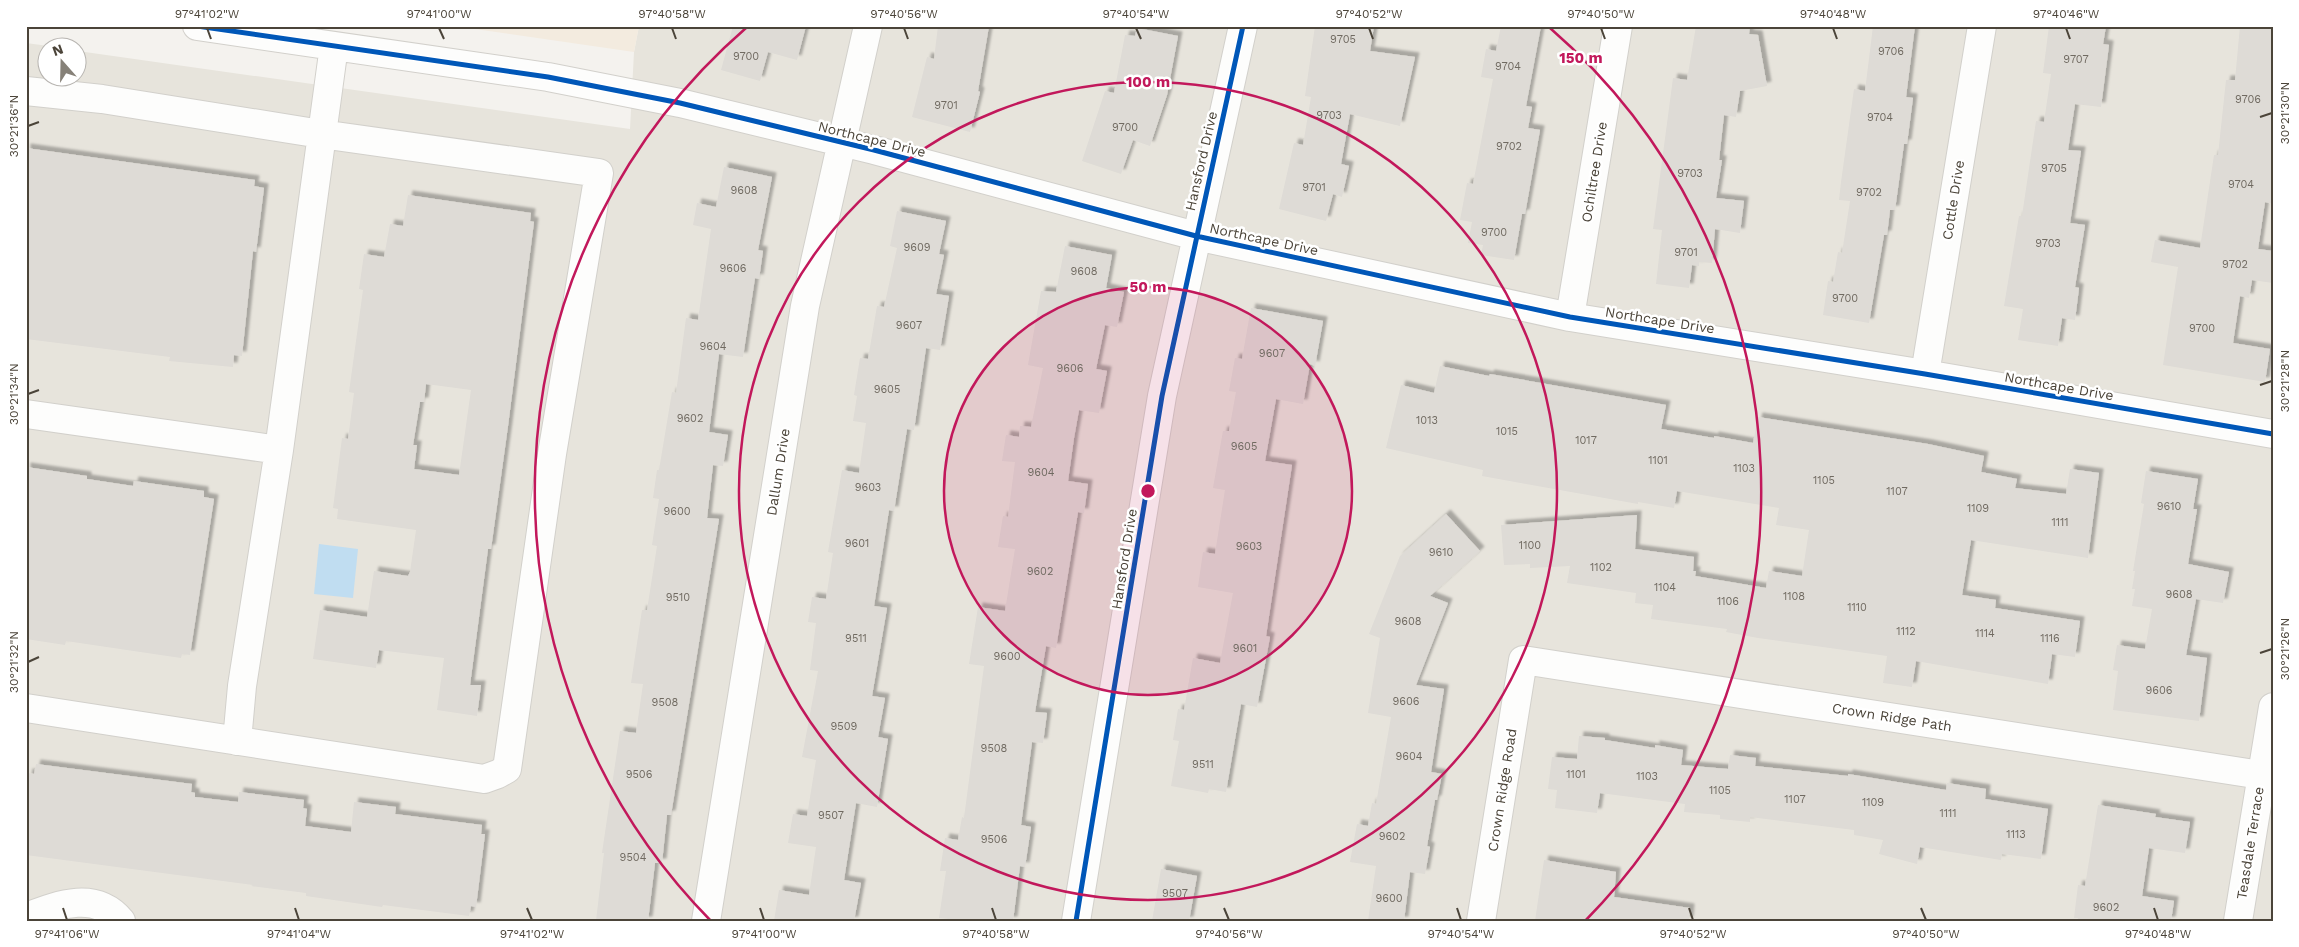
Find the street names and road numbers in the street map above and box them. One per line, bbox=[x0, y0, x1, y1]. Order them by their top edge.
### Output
street label: Hansford Drive bbox=[1182, 110, 1220, 212]
street label: Northcape Drive bbox=[816, 118, 928, 160]
street label: Ochiltree Drive bbox=[1578, 120, 1610, 224]
street label: Cottle Drive bbox=[1939, 159, 1967, 241]
street label: Northcape Drive bbox=[1208, 220, 1320, 258]
street label: Northcape Drive bbox=[1604, 303, 1716, 337]
street label: Northcape Drive bbox=[2003, 369, 2115, 403]
street label: Dallum Drive bbox=[763, 427, 793, 517]
street label: Hansford Drive bbox=[1108, 508, 1140, 610]
street label: Crown Ridge Path bbox=[1831, 700, 1953, 734]
street label: Crown Ridge Road bbox=[1484, 727, 1520, 853]
street label: Teasdale Terrace bbox=[2233, 786, 2267, 900]

